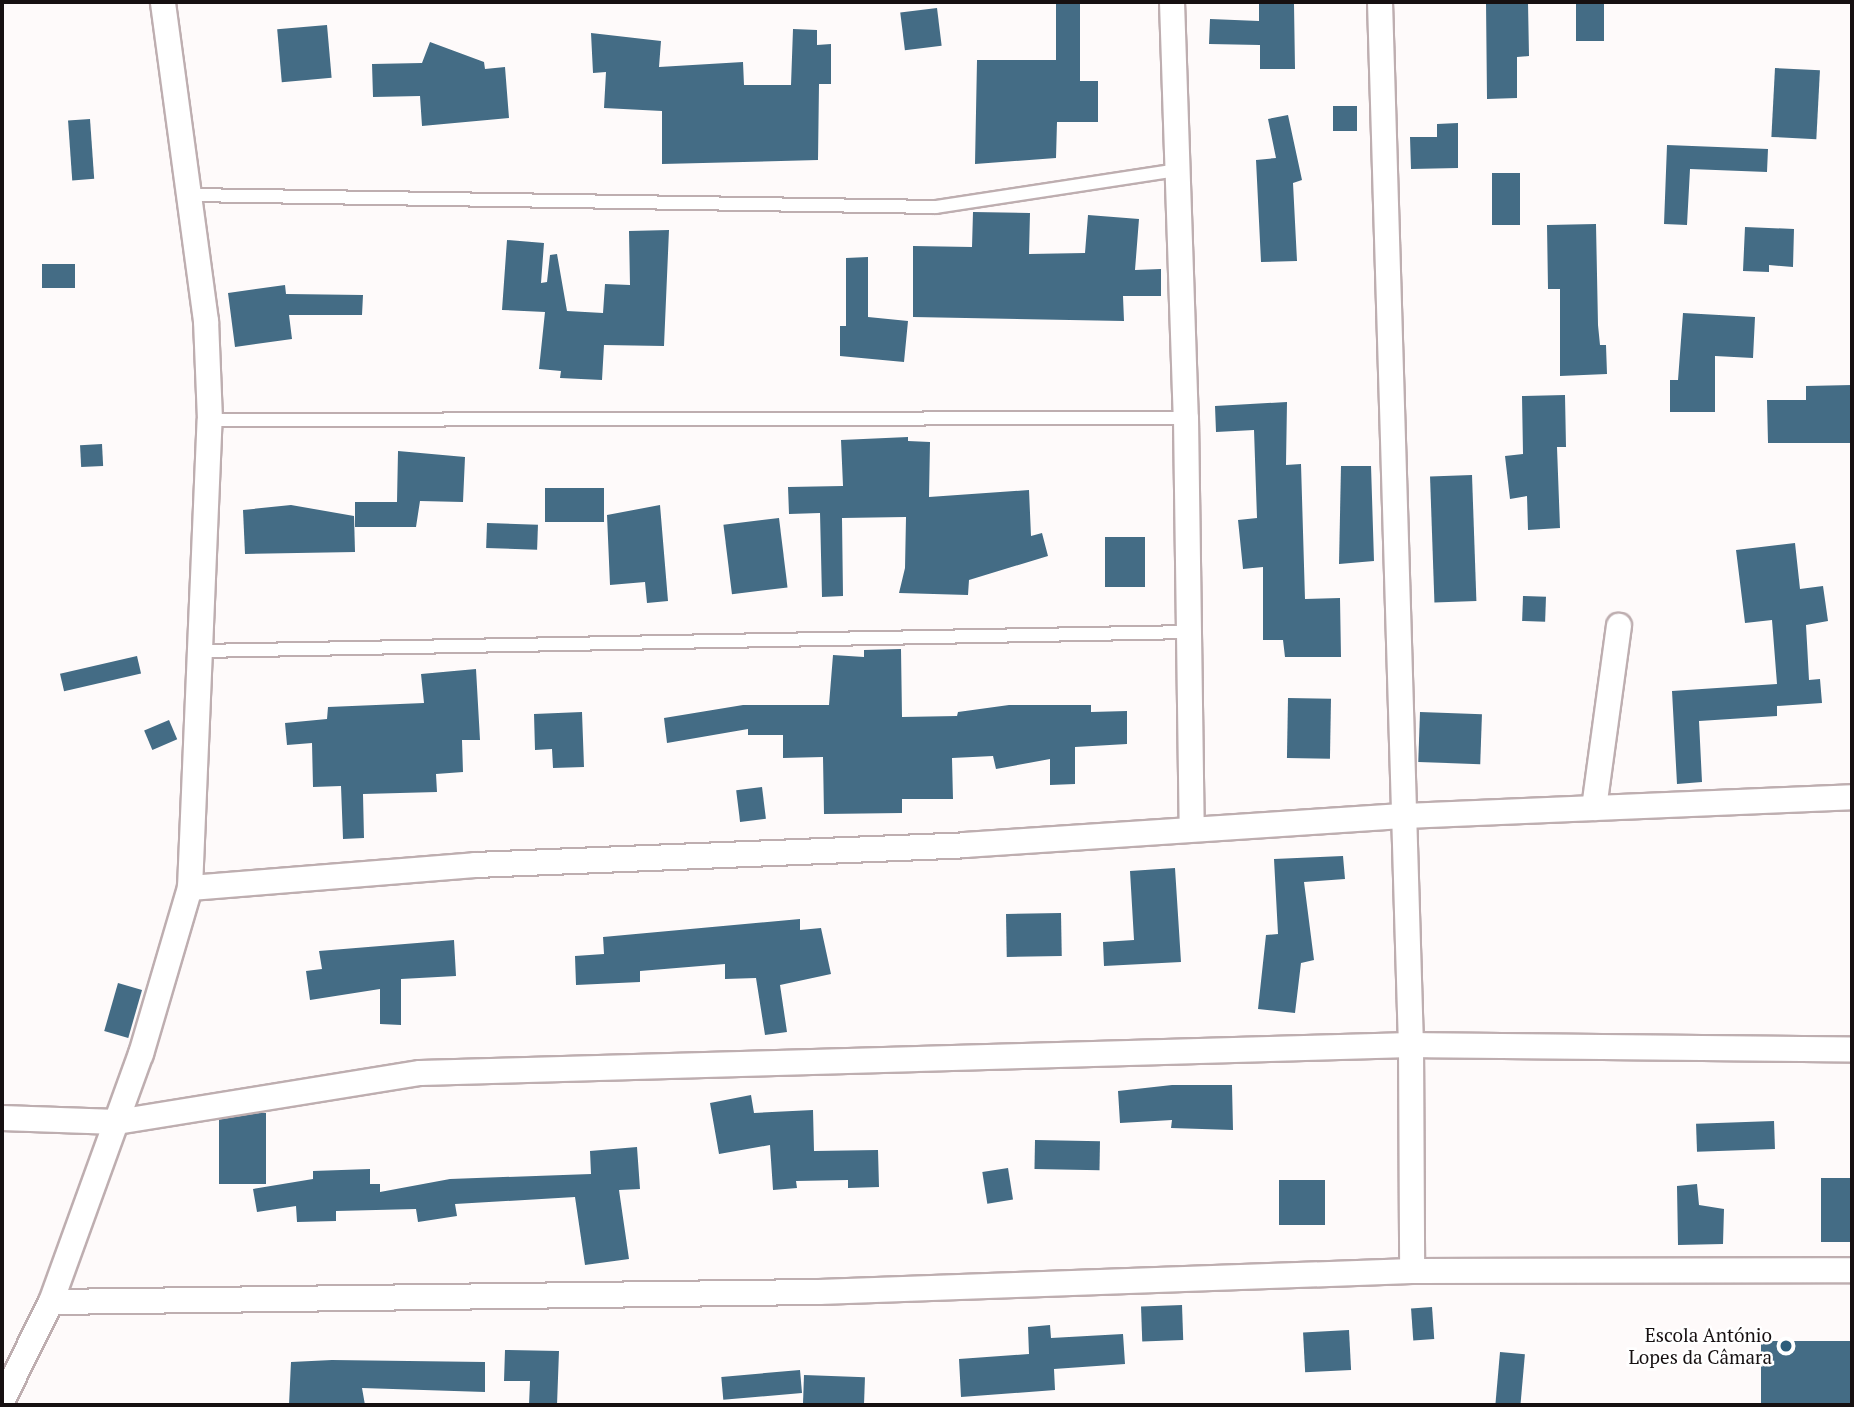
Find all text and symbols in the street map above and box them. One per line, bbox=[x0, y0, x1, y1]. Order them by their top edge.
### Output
place label: Escola António Lopes da Câmara bbox=[1628, 1324, 1772, 1368]
marker: Escola António Lopes da Câmara bbox=[1778, 1338, 1794, 1354]

